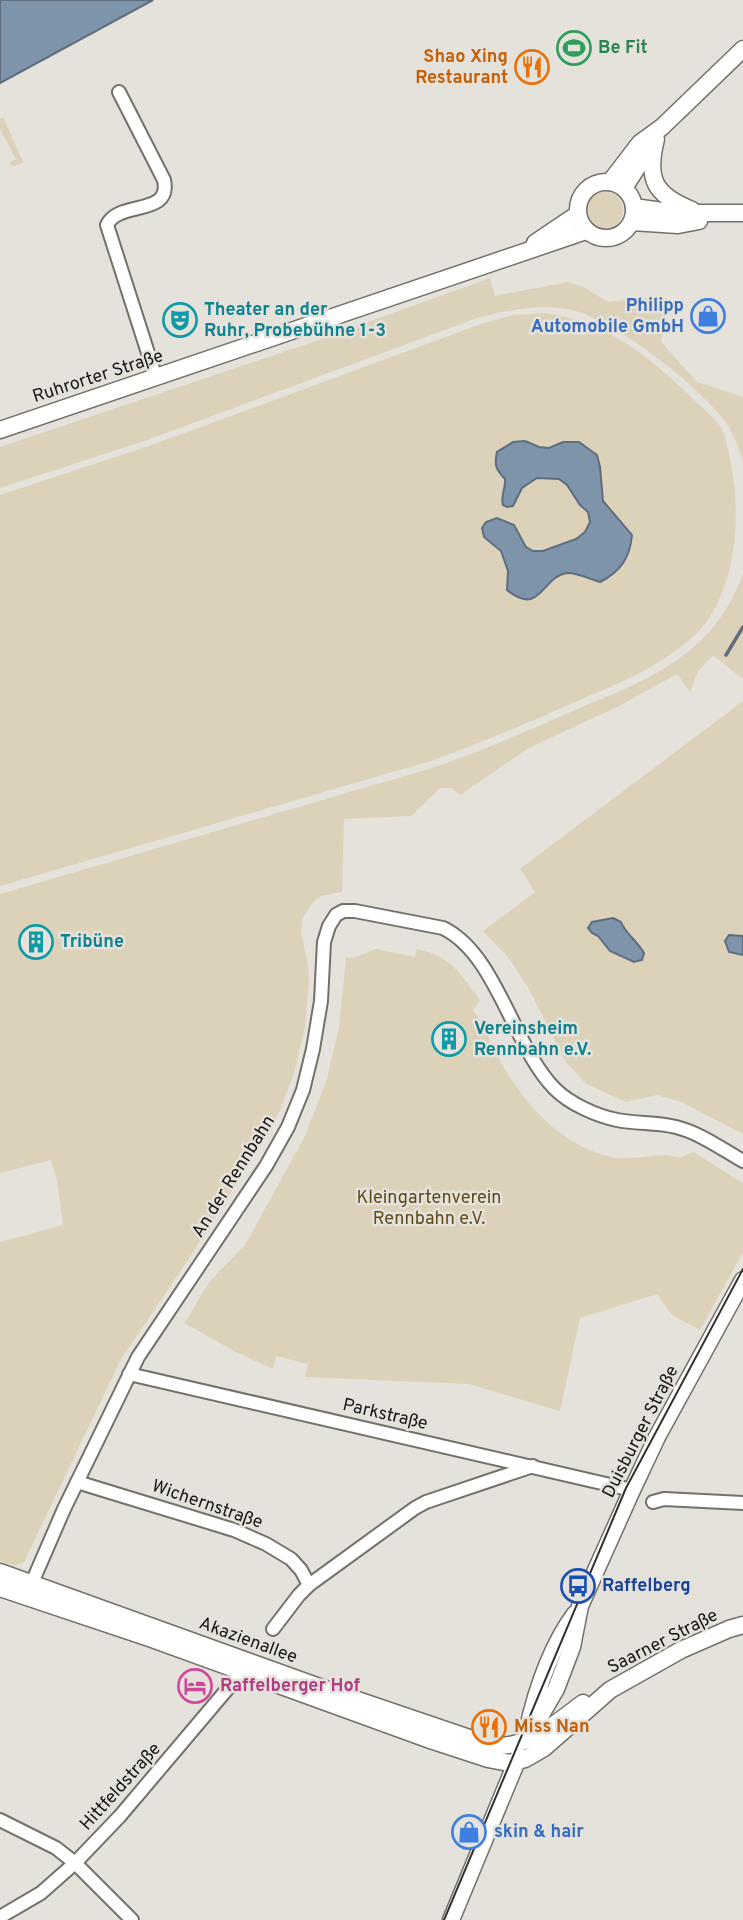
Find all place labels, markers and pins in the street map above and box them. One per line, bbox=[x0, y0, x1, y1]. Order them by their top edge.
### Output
sports icon: Be Fit bbox=[555, 29, 593, 67]
place label: Be Fit bbox=[598, 37, 648, 60]
place label: Shao Xing Restaurant bbox=[415, 46, 508, 90]
restaurant icon: Shao Xing Restaurant bbox=[513, 48, 551, 86]
place label: Philipp Automobile GmbH bbox=[531, 295, 684, 339]
shop icon: Philipp Automobile GmbH bbox=[689, 297, 727, 335]
place label: Theater an der Ruhr, Probebühne 1-3 bbox=[204, 299, 386, 343]
theatre icon: Theater an der Ruhr, Probebühne 1-3 bbox=[161, 301, 199, 339]
building icon: Tribüne bbox=[17, 923, 55, 961]
place label: Tribüne bbox=[60, 931, 124, 954]
place label: Vereinsheim Rennbahn e.V. bbox=[474, 1018, 591, 1062]
building icon: Vereinsheim Rennbahn e.V. bbox=[430, 1020, 468, 1058]
bus stop icon: Raffelberg bbox=[559, 1567, 597, 1605]
place label: Raffelberg bbox=[602, 1575, 691, 1598]
hotel icon: Raffelberger Hof bbox=[176, 1667, 214, 1705]
place label: Raffelberger Hof bbox=[220, 1675, 360, 1698]
restaurant icon: Miss Nan bbox=[470, 1708, 508, 1746]
place label: Miss Nan bbox=[514, 1716, 590, 1739]
shop icon: skin & hair bbox=[450, 1813, 488, 1851]
place label: skin & hair bbox=[494, 1821, 584, 1844]

